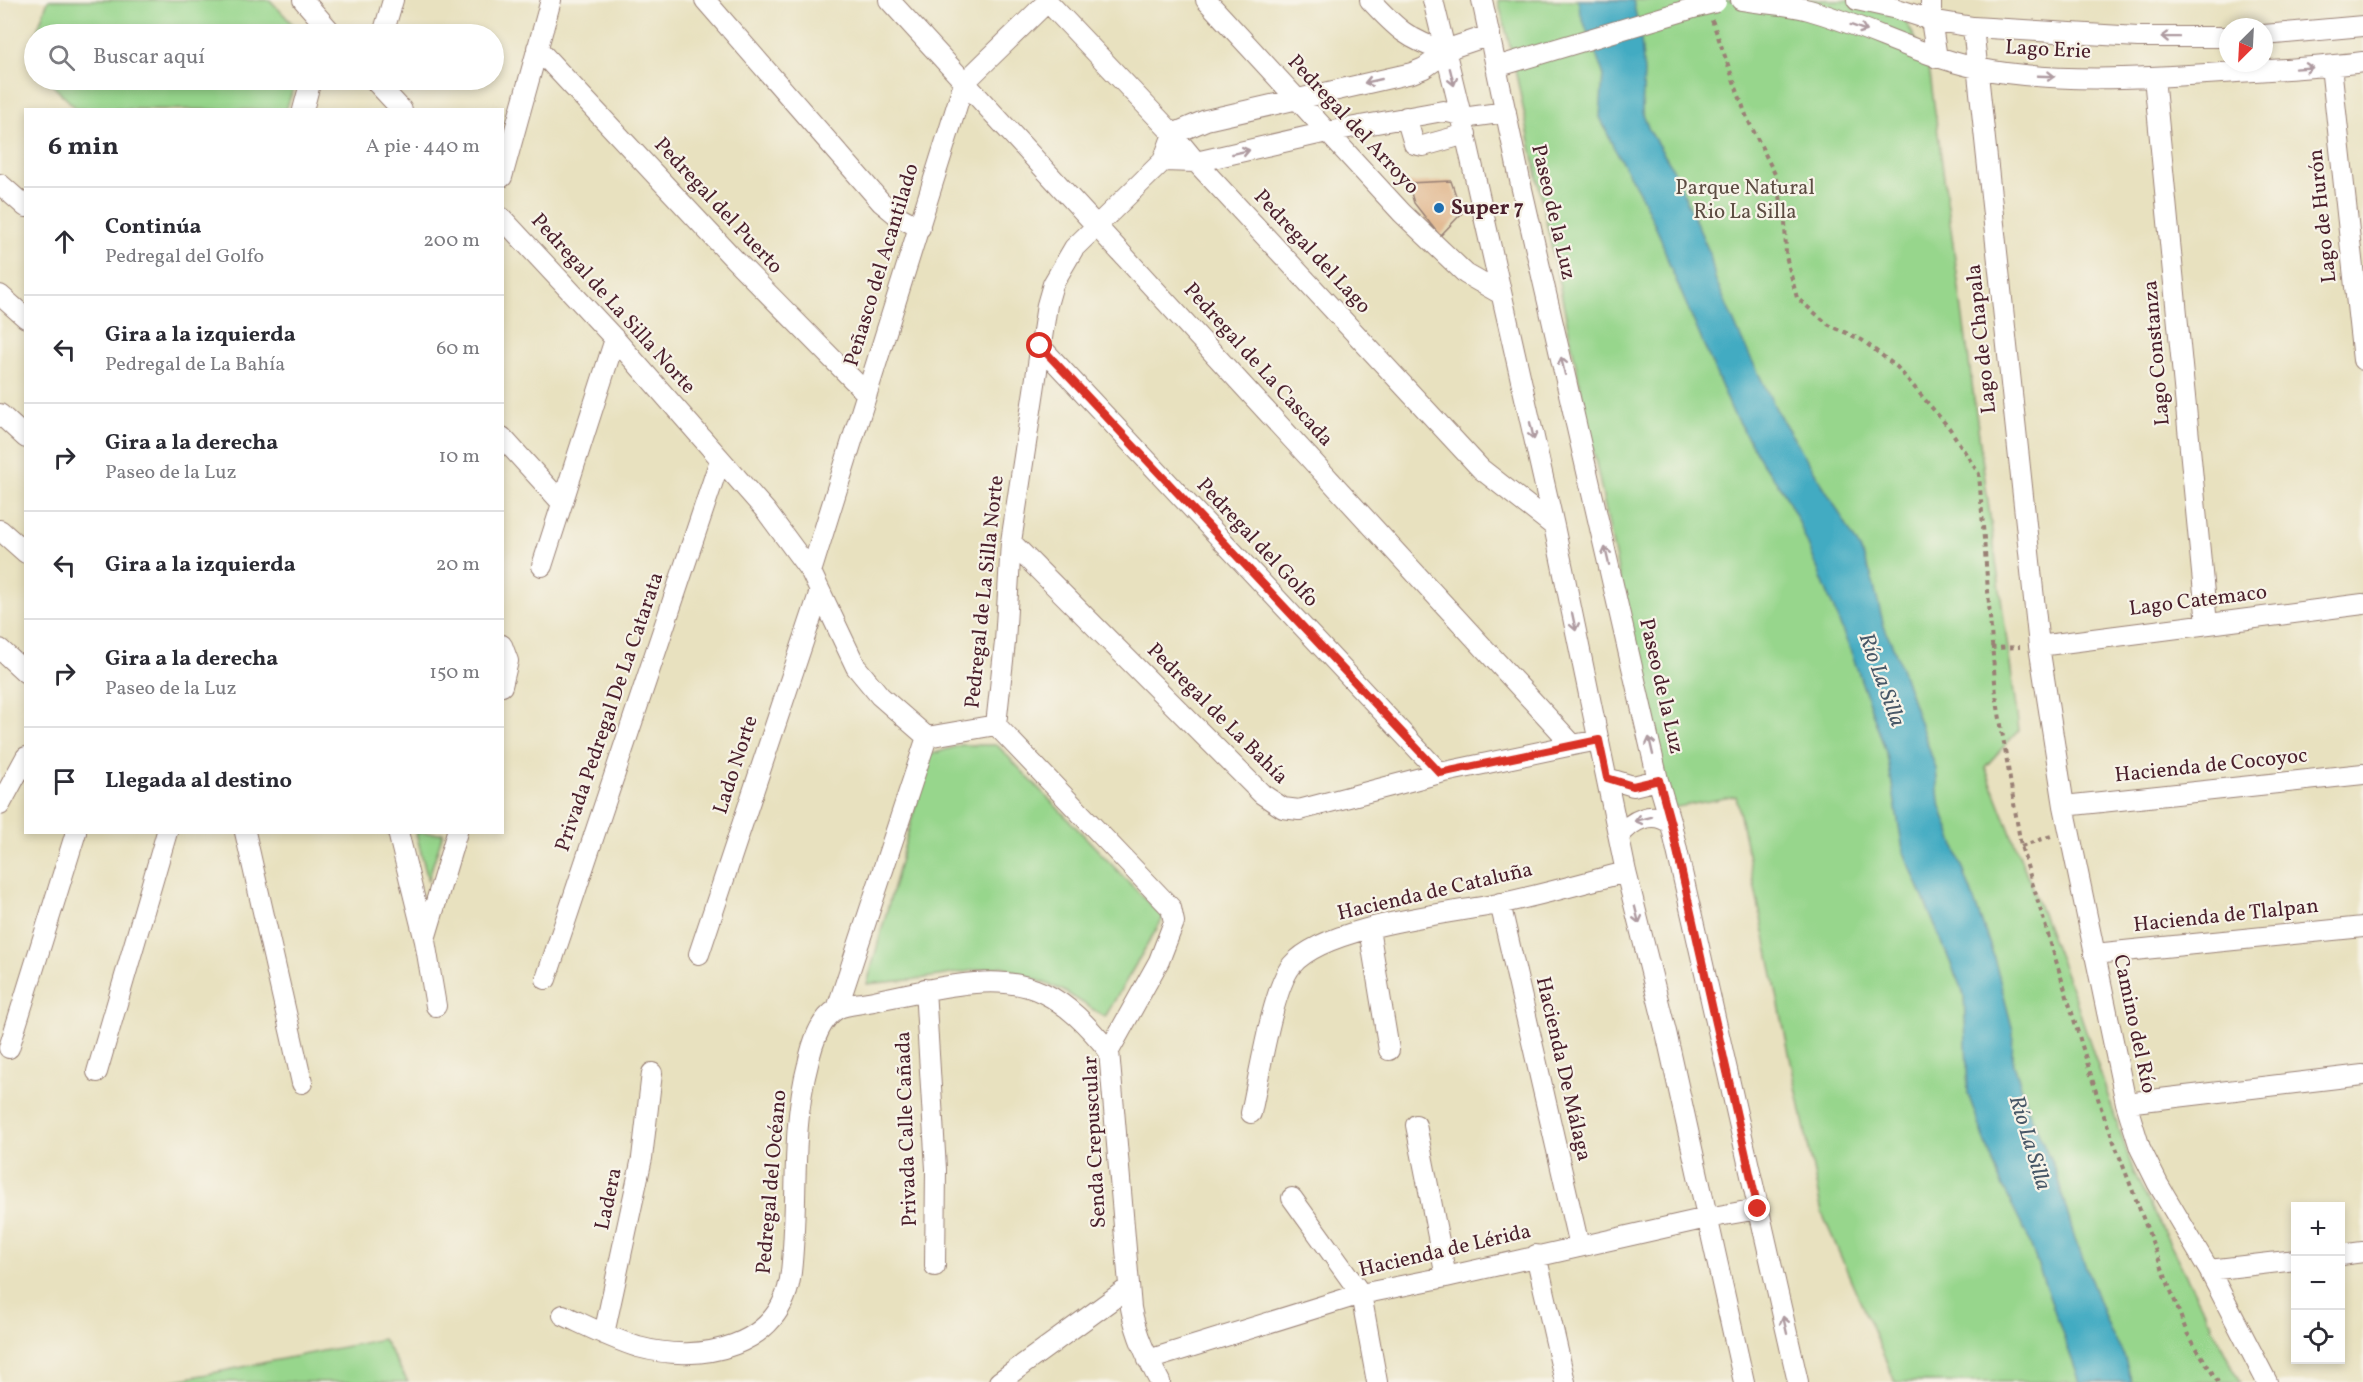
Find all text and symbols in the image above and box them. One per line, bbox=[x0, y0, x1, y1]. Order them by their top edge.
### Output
north arrow bbox=[2219, 18, 2273, 72]
one-way arrow bbox=[1849, 23, 1868, 34]
search box bbox=[24, 24, 504, 90]
one-way arrow bbox=[2160, 31, 2180, 43]
street label: Lago Erie bbox=[2004, 33, 2092, 67]
icon: search bbox=[45, 41, 78, 74]
text: Buscar aquí bbox=[93, 42, 205, 73]
street label: Pedregal del Arroyo bbox=[1280, 49, 1426, 201]
one-way arrow bbox=[2293, 62, 2313, 73]
one-way arrow bbox=[1446, 67, 1458, 86]
one-way arrow bbox=[2036, 71, 2056, 82]
one-way arrow bbox=[1364, 76, 1383, 88]
text: 6 min bbox=[48, 129, 119, 165]
street label: Pedregal del Puerto bbox=[647, 131, 789, 281]
text: A pie · 440 m bbox=[366, 133, 480, 161]
street label: Paseo de la Luz bbox=[1523, 141, 1583, 283]
one-way arrow bbox=[1231, 146, 1250, 157]
street label: Lago de Hurón bbox=[2302, 148, 2344, 284]
street label: Peñasco del Acantilado bbox=[837, 160, 927, 370]
park label: Parque Natural Rio La Silla bbox=[1675, 174, 1815, 227]
street label: Pedregal del Lago bbox=[1247, 183, 1377, 321]
place label: Super 7 bbox=[1451, 194, 1524, 223]
marker: Super 7 bbox=[1432, 201, 1446, 215]
street label: Pedregal de La Silla Norte bbox=[524, 207, 702, 401]
text: Continúa bbox=[105, 212, 202, 243]
icon: ahead bbox=[48, 225, 81, 258]
text: 200 m bbox=[423, 227, 480, 255]
text: Pedregal del Golfo bbox=[105, 243, 264, 271]
street label: Lago de Chapala bbox=[1960, 263, 2004, 415]
street label: Pedregal de La Cascada bbox=[1176, 277, 1340, 453]
street label: Lago Constanza bbox=[2136, 279, 2178, 427]
text: Gira a la izquierda bbox=[105, 320, 296, 351]
route start bbox=[1026, 332, 1052, 358]
icon: left bbox=[48, 333, 81, 366]
text: 60 m bbox=[436, 335, 480, 363]
text: Pedregal de La Bahía bbox=[105, 351, 285, 379]
one-way arrow bbox=[1557, 357, 1568, 377]
one-way arrow bbox=[1527, 421, 1539, 440]
text: Gira a la derecha bbox=[105, 428, 278, 459]
icon: right bbox=[48, 441, 81, 474]
text: 10 m bbox=[439, 443, 480, 471]
text: Paseo de la Luz bbox=[105, 459, 236, 487]
street label: Pedregal del Golfo bbox=[1189, 472, 1325, 614]
street label: Pedregal de La Silla Norte bbox=[958, 474, 1012, 710]
one-way arrow bbox=[1601, 547, 1612, 567]
icon: left bbox=[48, 549, 81, 582]
text: Gira a la izquierda bbox=[105, 550, 296, 581]
text: 20 m bbox=[436, 551, 480, 579]
street label: Privada Pedregal De La Catarata bbox=[548, 568, 672, 856]
street label: Lago Catemaco bbox=[2127, 578, 2269, 624]
one-way arrow bbox=[1569, 611, 1580, 631]
street label: Paseo de la Luz bbox=[1631, 615, 1691, 757]
water label: Río La Silla bbox=[1850, 629, 1912, 731]
street label: Pedregal de La Bahía bbox=[1140, 637, 1294, 791]
text: Gira a la derecha bbox=[105, 644, 278, 675]
icon: right bbox=[48, 657, 81, 690]
text: 150 m bbox=[429, 659, 480, 687]
text: Paseo de la Luz bbox=[105, 675, 236, 703]
street label: Lado Norte bbox=[706, 712, 766, 818]
one-way arrow bbox=[1644, 737, 1656, 756]
street label: Hacienda de Cocoyoc bbox=[2113, 741, 2309, 791]
icon: arrive bbox=[48, 765, 81, 798]
text: Llegada al destino bbox=[105, 766, 292, 797]
one-way arrow bbox=[1633, 814, 1652, 826]
street label: Hacienda de Cataluña bbox=[1334, 855, 1536, 929]
street label: Hacienda de Tlalpan bbox=[2132, 892, 2320, 940]
one-way arrow bbox=[1631, 905, 1643, 924]
street label: Camino del Río bbox=[2105, 952, 2163, 1096]
street label: Hacienda De Málaga bbox=[1528, 974, 1598, 1164]
street label: Privada Calle Cañada bbox=[889, 1031, 925, 1227]
street label: Senda Crepuscular bbox=[1076, 1055, 1114, 1229]
street label: Pedregal del Océano bbox=[749, 1089, 795, 1275]
water label: Río La Silla bbox=[2000, 1092, 2058, 1194]
street label: Ladera bbox=[588, 1165, 630, 1233]
route end bbox=[1744, 1195, 1770, 1221]
map controls bbox=[2291, 1202, 2345, 1364]
button: + bbox=[2291, 1202, 2345, 1256]
street label: Hacienda de Lérida bbox=[1356, 1217, 1534, 1285]
button: − bbox=[2291, 1256, 2345, 1310]
button: locate bbox=[2291, 1310, 2345, 1364]
one-way arrow bbox=[1778, 1316, 1790, 1335]

